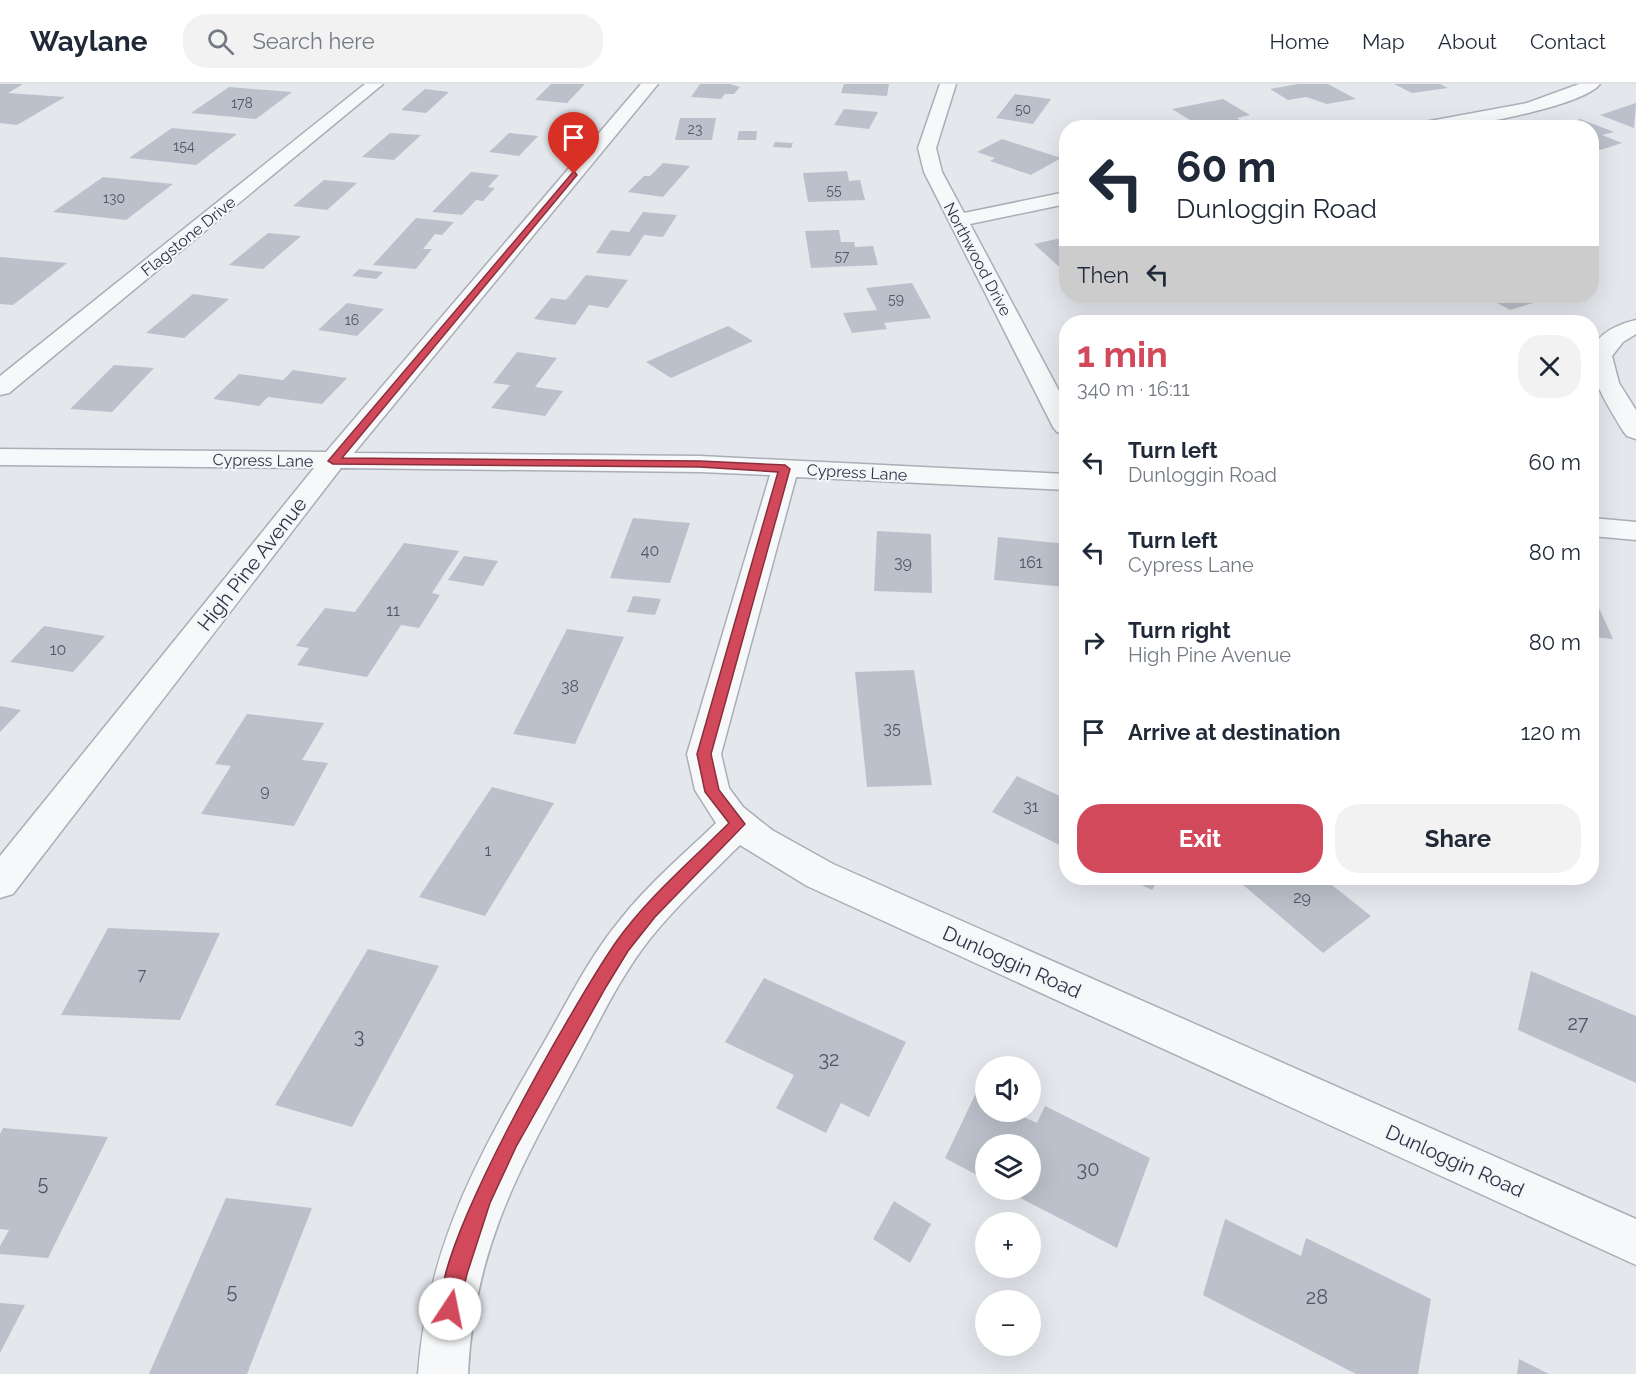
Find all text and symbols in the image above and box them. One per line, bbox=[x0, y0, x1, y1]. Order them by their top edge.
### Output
search box bbox=[183, 14, 603, 68]
text: Waylane bbox=[30, 25, 147, 58]
icon: search bbox=[204, 25, 237, 58]
text: Search here bbox=[252, 28, 375, 54]
text: Home bbox=[1270, 29, 1329, 54]
text: Map bbox=[1362, 29, 1405, 54]
text: About bbox=[1438, 29, 1497, 54]
text: Contact bbox=[1530, 29, 1606, 54]
house number: 178 bbox=[231, 95, 253, 111]
house number: 50 bbox=[1015, 101, 1031, 117]
pin bbox=[548, 112, 599, 174]
icon: arrive bbox=[557, 121, 590, 154]
house number: 23 bbox=[688, 121, 702, 137]
house number: 154 bbox=[173, 138, 195, 154]
text: 60 m bbox=[1176, 143, 1276, 192]
icon: left bbox=[1077, 144, 1155, 222]
house number: 55 bbox=[826, 182, 842, 198]
house number: 130 bbox=[103, 190, 125, 206]
street label: Flagstone Drive bbox=[137, 193, 239, 280]
text: Dunloggin Road bbox=[1176, 193, 1377, 224]
street label: Northwood Drive bbox=[940, 199, 1015, 319]
house number: 57 bbox=[834, 248, 850, 264]
icon: left bbox=[1141, 258, 1174, 291]
text: Then bbox=[1077, 262, 1129, 288]
house number: 59 bbox=[888, 291, 904, 307]
house number: 16 bbox=[345, 312, 359, 328]
text: 1 min bbox=[1077, 333, 1168, 375]
button: close bbox=[1518, 335, 1581, 398]
text: 340 m · 16:11 bbox=[1077, 377, 1190, 401]
text: Turn left bbox=[1128, 437, 1218, 463]
icon: left bbox=[1077, 446, 1110, 479]
text: 60 m bbox=[1528, 449, 1581, 475]
street label: Cypress Lane bbox=[213, 450, 313, 471]
street label: Cypress Lane bbox=[806, 460, 908, 485]
text: Dunloggin Road bbox=[1128, 463, 1277, 487]
street label: High Pine Avenue bbox=[192, 492, 312, 636]
text: Turn left bbox=[1128, 527, 1218, 553]
icon: left bbox=[1077, 536, 1110, 569]
text: 80 m bbox=[1529, 539, 1581, 565]
house number: 40 bbox=[641, 541, 659, 560]
house number: 39 bbox=[894, 553, 912, 572]
house number: 161 bbox=[1019, 553, 1043, 572]
text: Cypress Lane bbox=[1128, 553, 1254, 577]
house number: 11 bbox=[386, 601, 400, 620]
text: Turn right bbox=[1128, 617, 1231, 643]
icon: right bbox=[1077, 626, 1110, 659]
text: 80 m bbox=[1529, 629, 1581, 655]
house number: 10 bbox=[50, 640, 66, 659]
text: High Pine Avenue bbox=[1128, 643, 1291, 667]
house number: 38 bbox=[561, 677, 579, 696]
icon: arrive bbox=[1077, 716, 1110, 749]
house number: 35 bbox=[883, 719, 901, 738]
text: Arrive at destination bbox=[1128, 719, 1341, 745]
text: 120 m bbox=[1521, 719, 1581, 745]
house number: 9 bbox=[260, 781, 270, 800]
house number: 31 bbox=[1023, 797, 1039, 816]
button: Exit bbox=[1077, 804, 1323, 873]
button: Share bbox=[1335, 804, 1581, 873]
house number: 1 bbox=[485, 841, 492, 860]
house number: 29 bbox=[1293, 888, 1311, 907]
street label: Dunloggin Road bbox=[939, 921, 1085, 1003]
house number: 7 bbox=[138, 965, 147, 984]
house number: 27 bbox=[1567, 1011, 1589, 1035]
house number: 3 bbox=[354, 1024, 364, 1048]
house number: 32 bbox=[818, 1047, 840, 1071]
map controls bbox=[975, 1056, 1041, 1356]
button: sound bbox=[975, 1056, 1041, 1122]
street label: Dunloggin Road bbox=[1382, 1120, 1528, 1202]
button: layers bbox=[975, 1134, 1041, 1200]
house number: 30 bbox=[1077, 1157, 1099, 1181]
house number: 5 bbox=[38, 1171, 49, 1195]
button: + bbox=[975, 1212, 1041, 1278]
position arrow bbox=[418, 1277, 482, 1341]
house number: 5 bbox=[227, 1279, 238, 1303]
house number: 28 bbox=[1306, 1285, 1328, 1309]
button: − bbox=[975, 1290, 1041, 1356]

